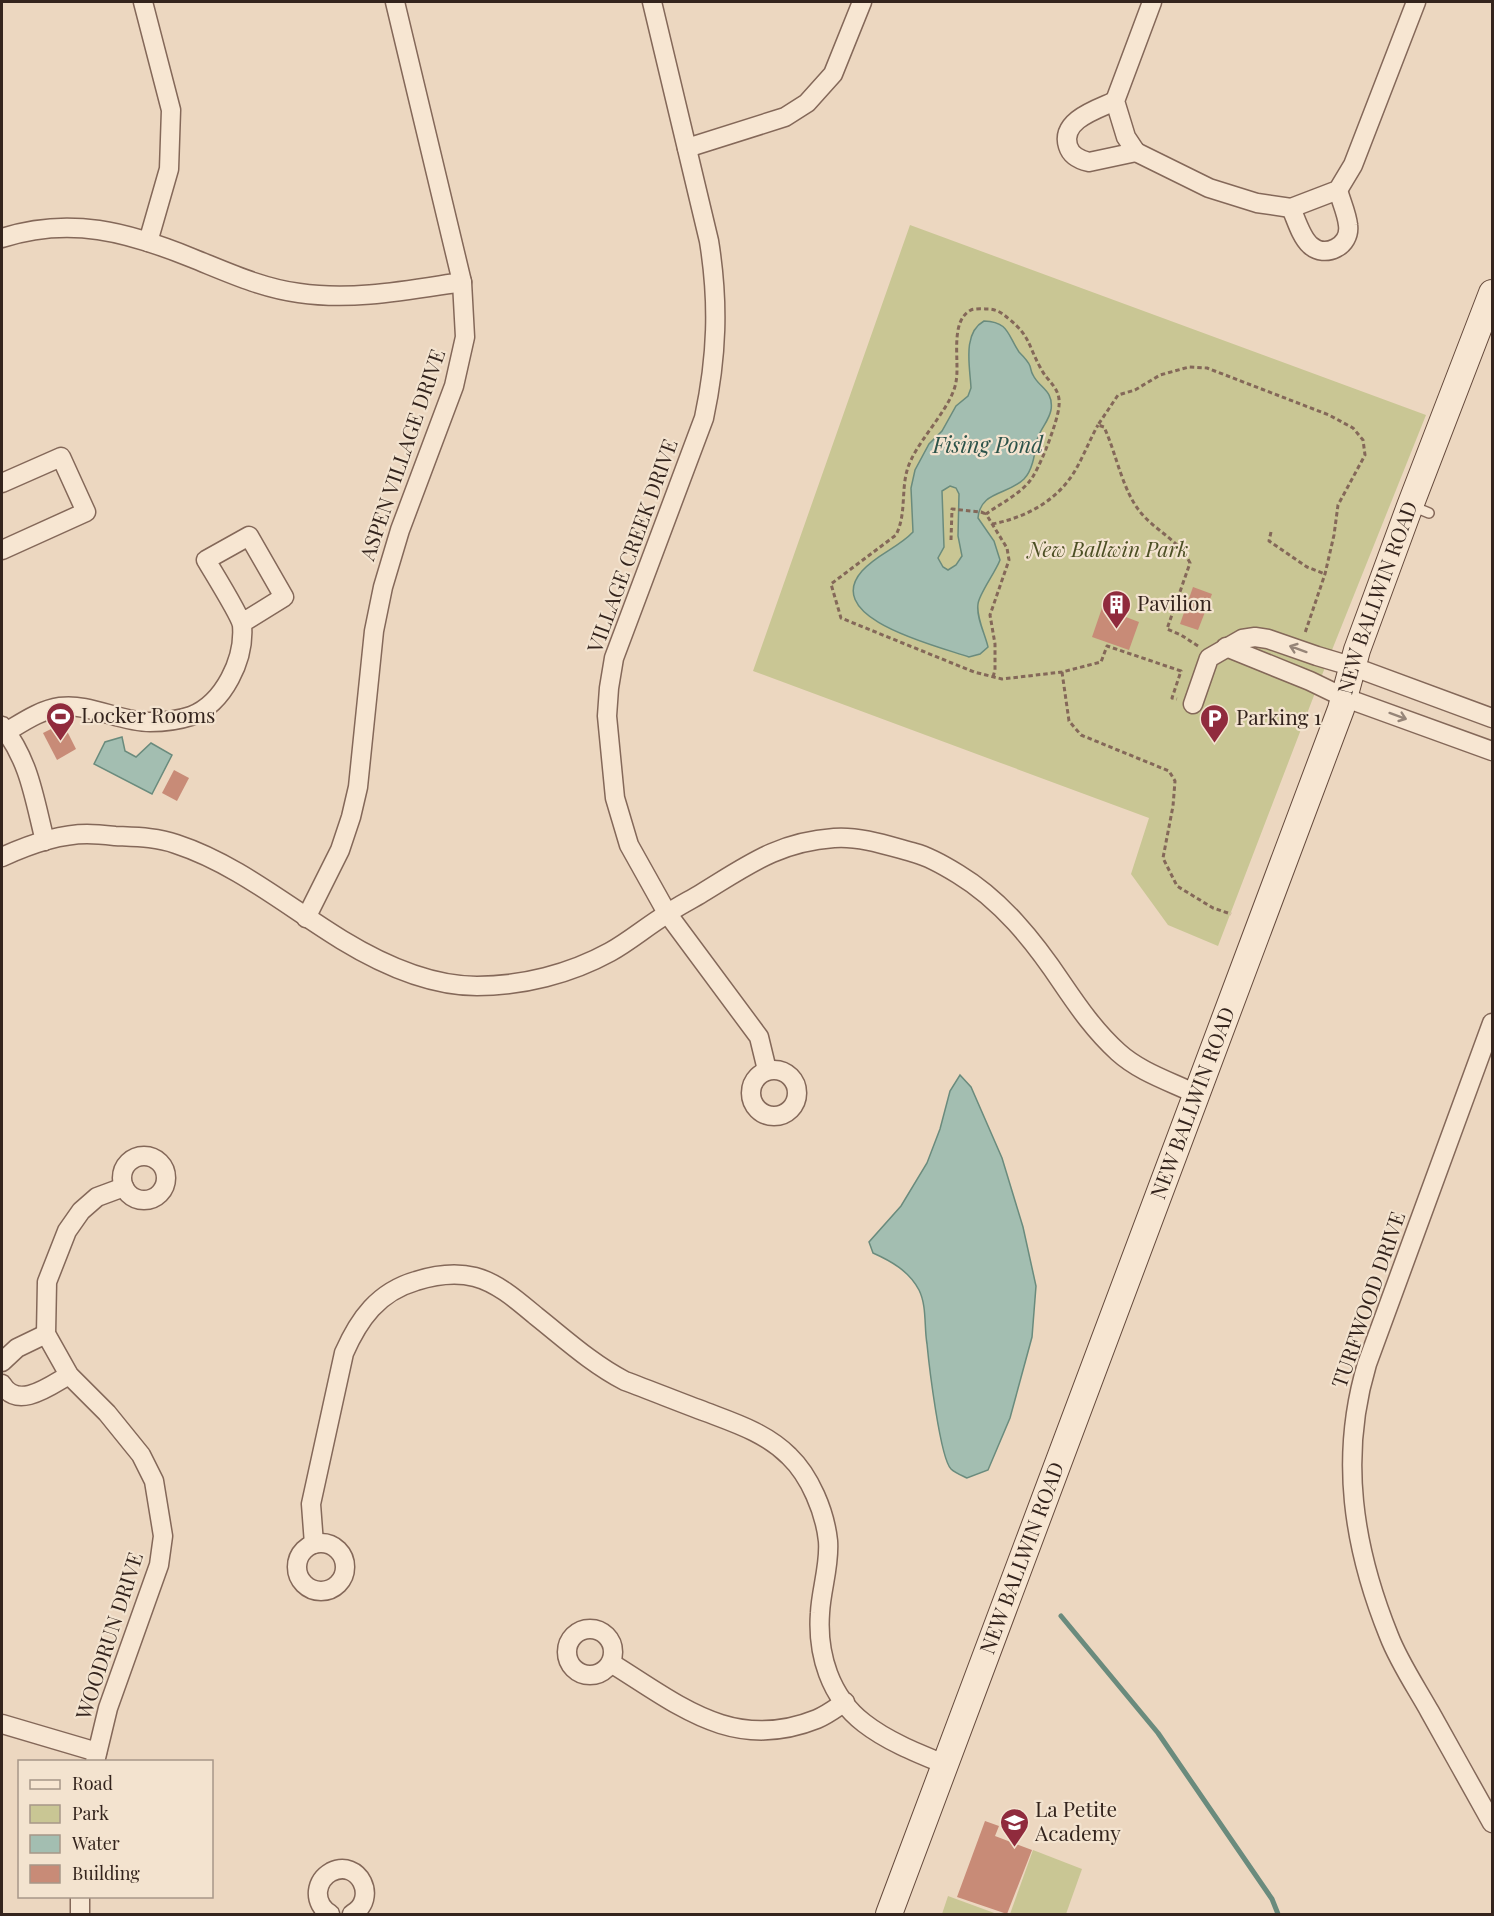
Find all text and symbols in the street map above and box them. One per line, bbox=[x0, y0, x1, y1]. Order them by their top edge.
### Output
street label: ASPEN VILLAGE DRIVE bbox=[351, 345, 450, 565]
water label: Fising Pond bbox=[932, 429, 1044, 459]
street label: VILLAGE CREEK DRIVE bbox=[579, 435, 683, 657]
street label: NEW BALLWIN ROAD bbox=[1330, 497, 1423, 697]
park label: New Ballwin Park bbox=[1026, 534, 1188, 562]
building icon: Pavilion bbox=[1100, 588, 1132, 630]
place label: Pavilion bbox=[1137, 588, 1213, 616]
one-way arrow bbox=[1289, 643, 1308, 654]
sports icon: Locker Rooms bbox=[44, 700, 76, 742]
place label: Locker Rooms bbox=[81, 700, 215, 728]
parking icon: Parking 1 bbox=[1199, 702, 1231, 744]
place label: Parking 1 bbox=[1236, 702, 1322, 730]
one-way arrow bbox=[1388, 712, 1407, 723]
street label: NEW BALLWIN ROAD bbox=[1143, 1003, 1240, 1202]
street label: TURFWOOD DRIVE bbox=[1324, 1207, 1410, 1391]
street label: NEW BALLWIN ROAD bbox=[972, 1458, 1069, 1657]
street label: WOODRUN DRIVE bbox=[68, 1548, 148, 1724]
legend bbox=[18, 1760, 213, 1898]
text: Road bbox=[72, 1771, 113, 1795]
place label: La Petite Academy bbox=[1034, 1794, 1121, 1846]
text: Park bbox=[72, 1801, 109, 1825]
school or university icon: La Petite Academy bbox=[998, 1806, 1030, 1848]
text: Water bbox=[71, 1831, 120, 1855]
text: Building bbox=[72, 1861, 140, 1885]

